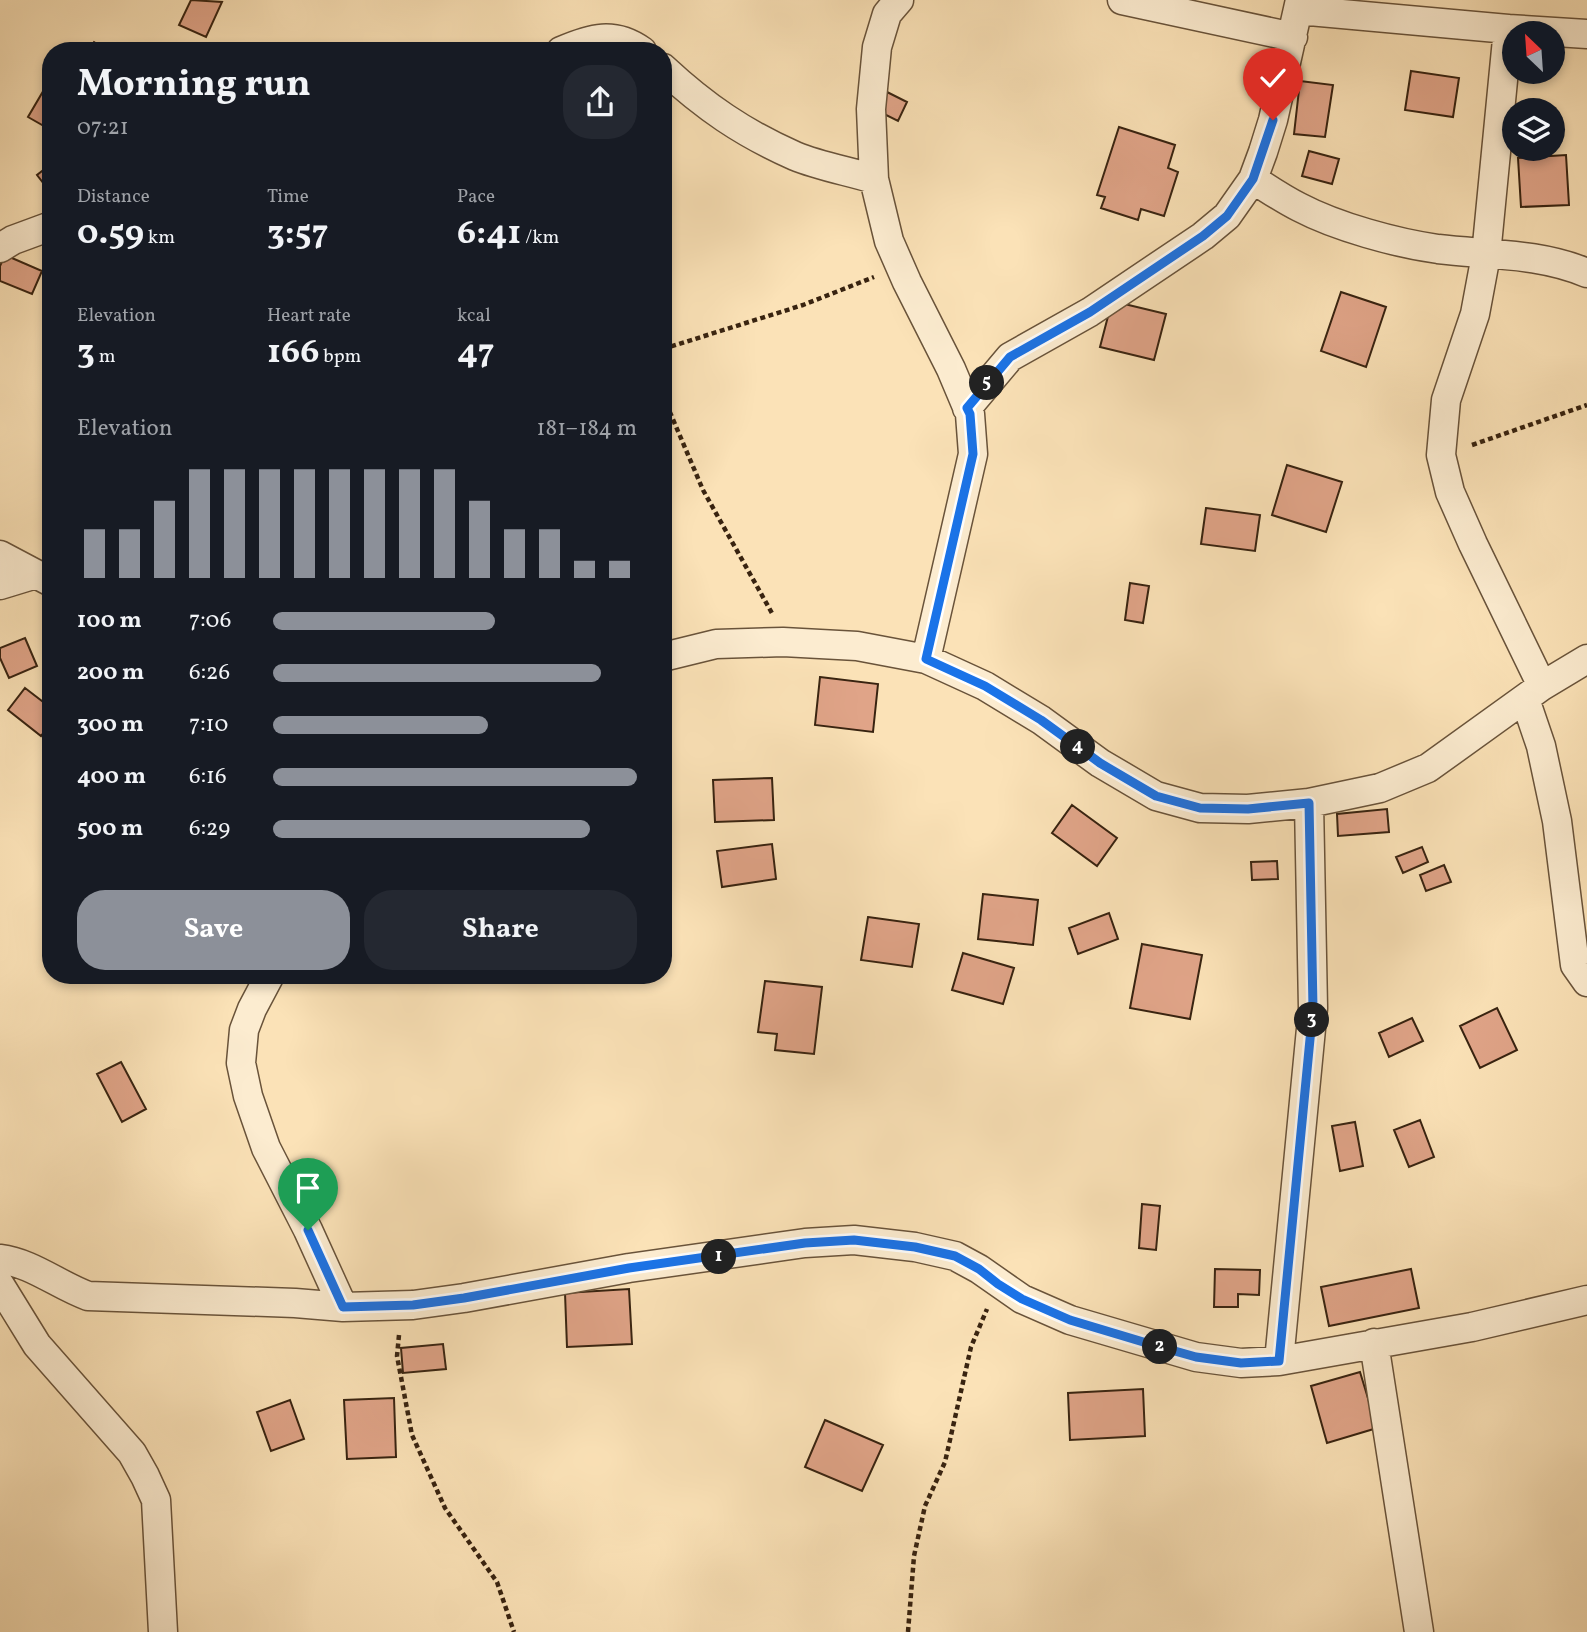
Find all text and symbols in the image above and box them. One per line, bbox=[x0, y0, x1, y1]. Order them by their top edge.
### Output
north arrow bbox=[1502, 21, 1564, 84]
map controls bbox=[1502, 21, 1565, 161]
pin bbox=[1243, 48, 1303, 120]
text: Morning run bbox=[77, 59, 311, 112]
icon: check bbox=[1254, 59, 1292, 97]
button: share bbox=[563, 65, 637, 139]
button: layers bbox=[1502, 98, 1565, 161]
text: 07:21 bbox=[77, 112, 129, 144]
text: Distance bbox=[77, 184, 150, 210]
text: Time bbox=[267, 184, 309, 210]
text: Pace bbox=[457, 184, 495, 210]
text: 0.59 bbox=[77, 210, 144, 258]
text: 3:57 bbox=[267, 210, 328, 258]
text: 6:41 bbox=[457, 210, 521, 258]
text: km bbox=[144, 225, 175, 251]
text: /km bbox=[521, 225, 559, 251]
text: Elevation bbox=[77, 303, 156, 329]
text: Heart rate bbox=[267, 303, 351, 329]
text: kcal bbox=[457, 303, 491, 329]
text: 3 bbox=[77, 329, 95, 377]
text: 166 bbox=[267, 329, 320, 377]
text: 47 bbox=[457, 329, 495, 377]
text: m bbox=[95, 344, 115, 370]
text: bpm bbox=[320, 344, 361, 370]
pin: 5 bbox=[970, 366, 1004, 400]
text: 5 bbox=[982, 369, 991, 395]
text: Elevation bbox=[77, 413, 173, 445]
text: 181–184 m bbox=[537, 413, 637, 445]
text: 100 m bbox=[77, 605, 142, 637]
text: 7:06 bbox=[189, 605, 231, 637]
text: 200 m bbox=[77, 657, 144, 689]
text: 6:26 bbox=[189, 657, 230, 689]
text: 300 m bbox=[77, 709, 144, 741]
text: 7:10 bbox=[189, 709, 228, 741]
pin: 4 bbox=[1060, 730, 1096, 764]
text: 4 bbox=[1072, 733, 1083, 759]
text: 400 m bbox=[77, 761, 146, 793]
text: 6:16 bbox=[189, 761, 227, 793]
text: 500 m bbox=[77, 813, 143, 845]
text: 6:29 bbox=[189, 813, 230, 845]
button: Save bbox=[77, 890, 350, 970]
button: Share bbox=[364, 890, 637, 970]
pin: 3 bbox=[1294, 1002, 1330, 1038]
text: 3 bbox=[1307, 1006, 1316, 1032]
pin bbox=[278, 1158, 338, 1230]
icon: arrive bbox=[289, 1169, 327, 1207]
pin: 1 bbox=[702, 1240, 736, 1274]
text: 1 bbox=[715, 1243, 722, 1269]
pin: 2 bbox=[1142, 1330, 1178, 1364]
text: 2 bbox=[1155, 1333, 1164, 1359]

